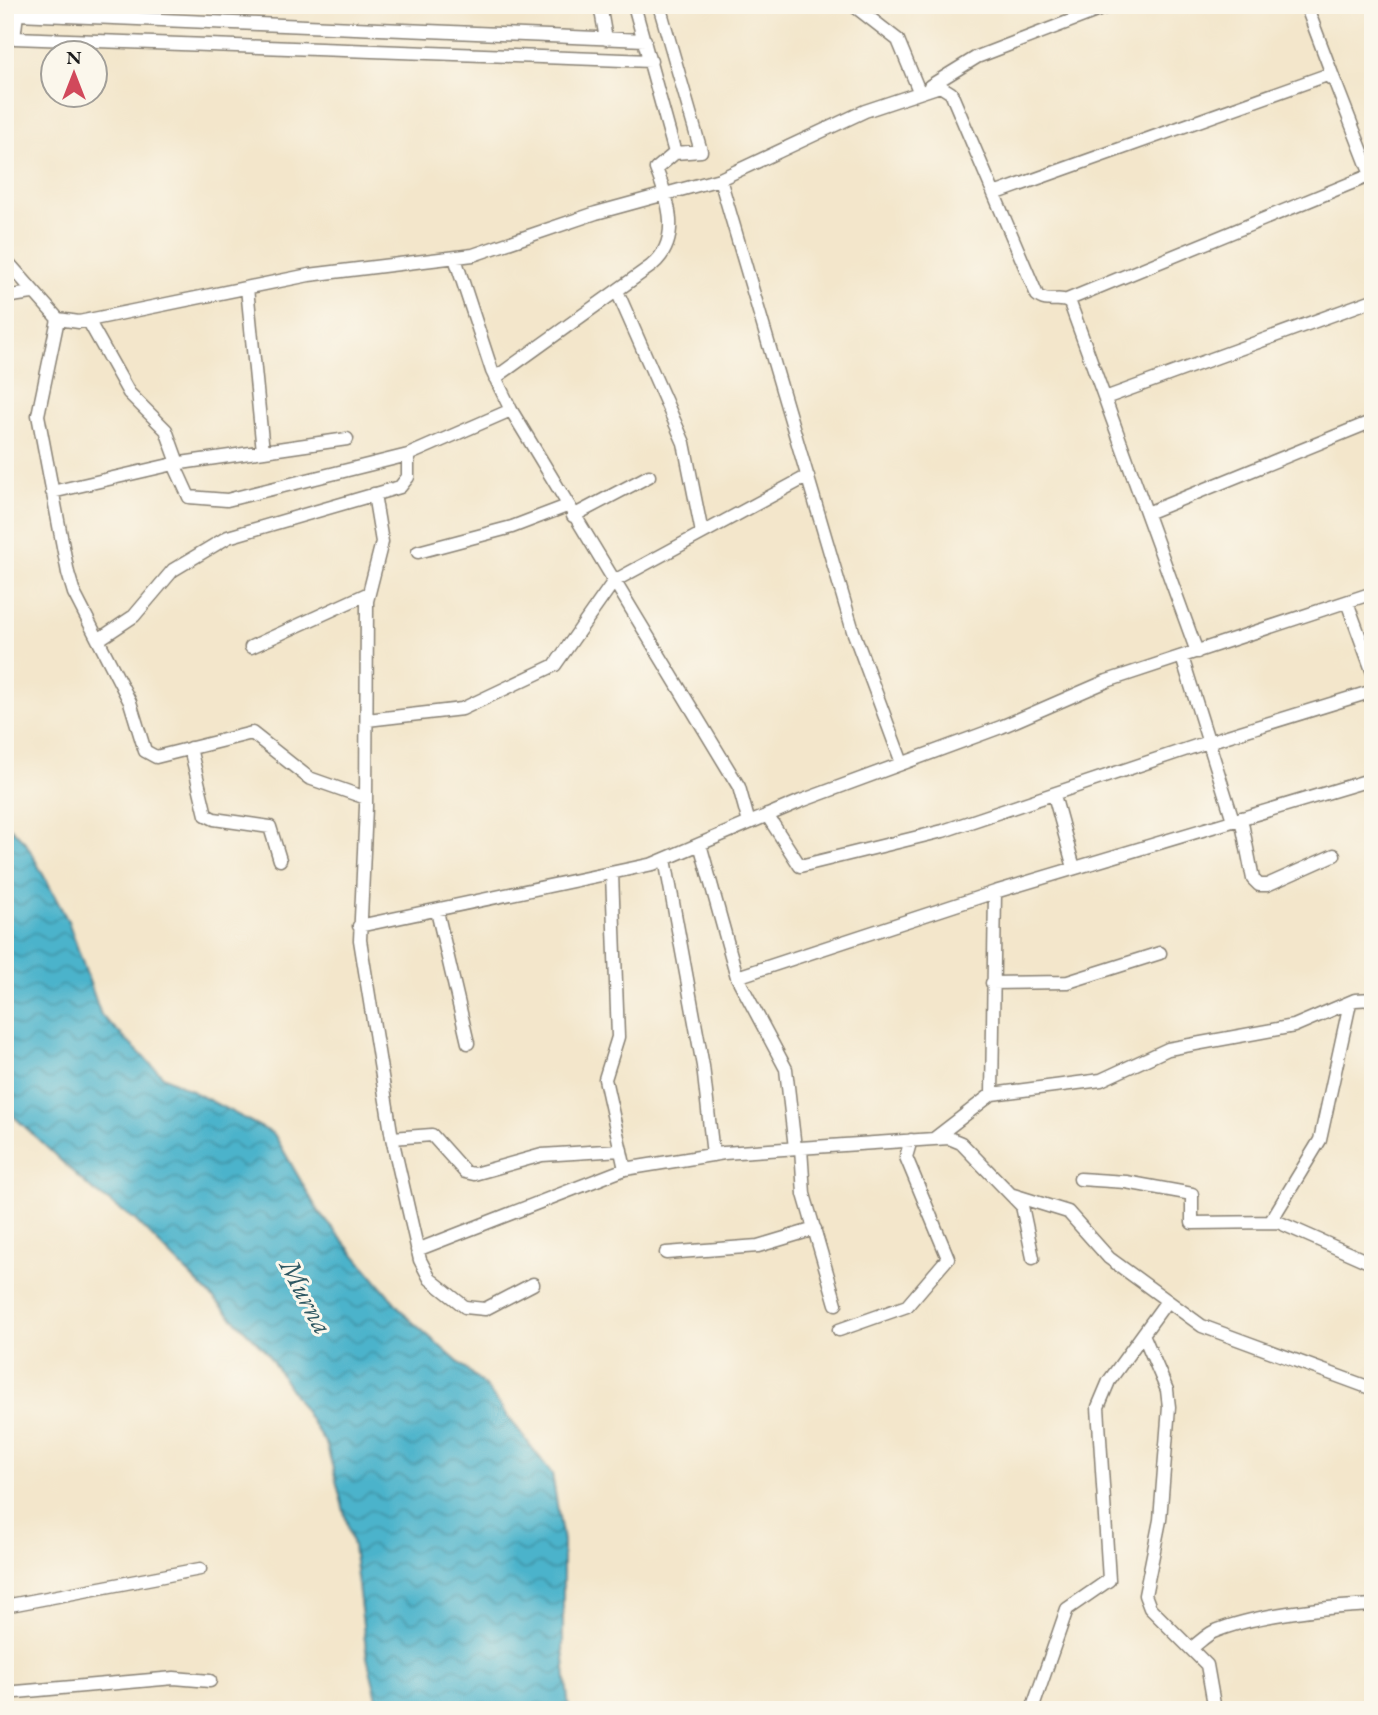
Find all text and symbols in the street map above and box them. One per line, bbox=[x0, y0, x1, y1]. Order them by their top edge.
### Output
north arrow bbox=[38, 38, 108, 108]
text: N bbox=[66, 45, 82, 70]
water label: Murna bbox=[271, 1250, 342, 1340]

